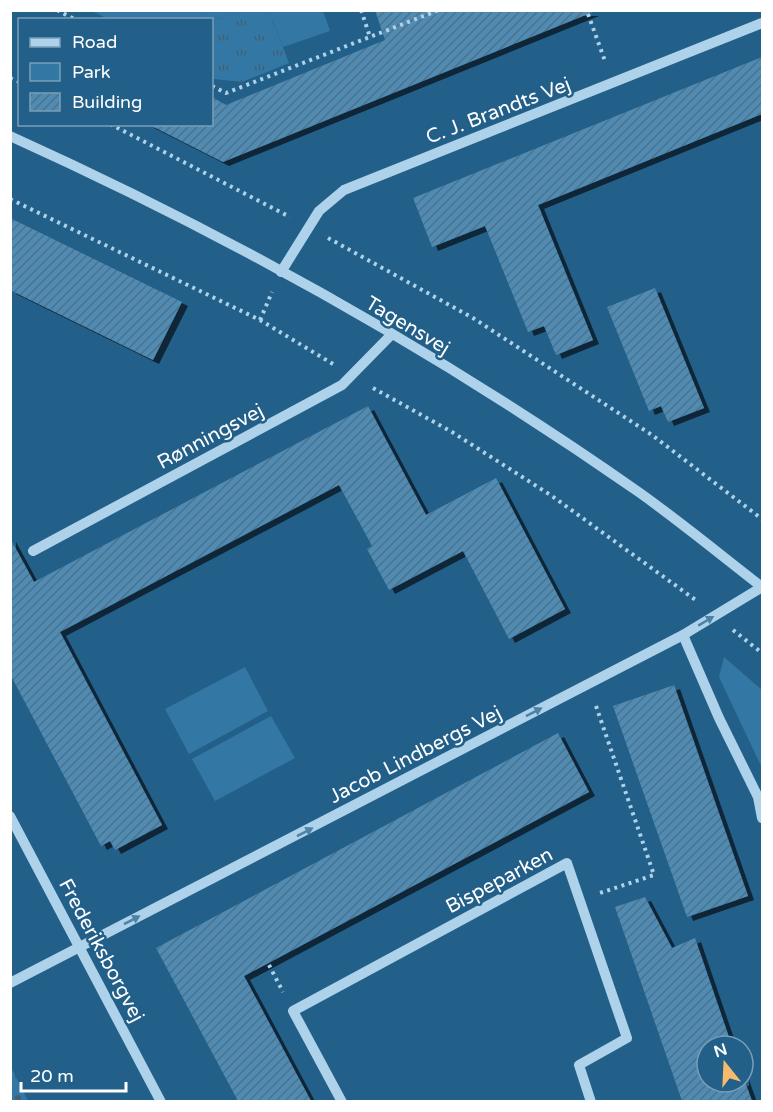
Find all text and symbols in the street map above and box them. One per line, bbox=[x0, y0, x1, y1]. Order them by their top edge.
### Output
legend bbox=[18, 18, 213, 126]
text: Road bbox=[72, 31, 117, 53]
text: Park bbox=[72, 61, 111, 83]
street label: C. J. Brandts Vej bbox=[423, 72, 574, 150]
text: Building bbox=[72, 91, 142, 113]
street label: Tagensvej bbox=[361, 291, 454, 360]
street label: Rønningsvej bbox=[153, 399, 268, 475]
one-way arrow bbox=[698, 616, 715, 626]
street label: Jacob Lindbergs Vej bbox=[325, 701, 506, 809]
one-way arrow bbox=[525, 708, 543, 718]
one-way arrow bbox=[297, 827, 314, 836]
street label: Bispeparken bbox=[442, 843, 557, 919]
street label: Frederiksborgvej bbox=[53, 875, 149, 1026]
one-way arrow bbox=[123, 915, 140, 925]
north arrow bbox=[695, 1034, 755, 1094]
text: N bbox=[711, 1039, 730, 1062]
scale bar bbox=[21, 1055, 126, 1093]
text: 20 m bbox=[30, 1065, 74, 1087]

